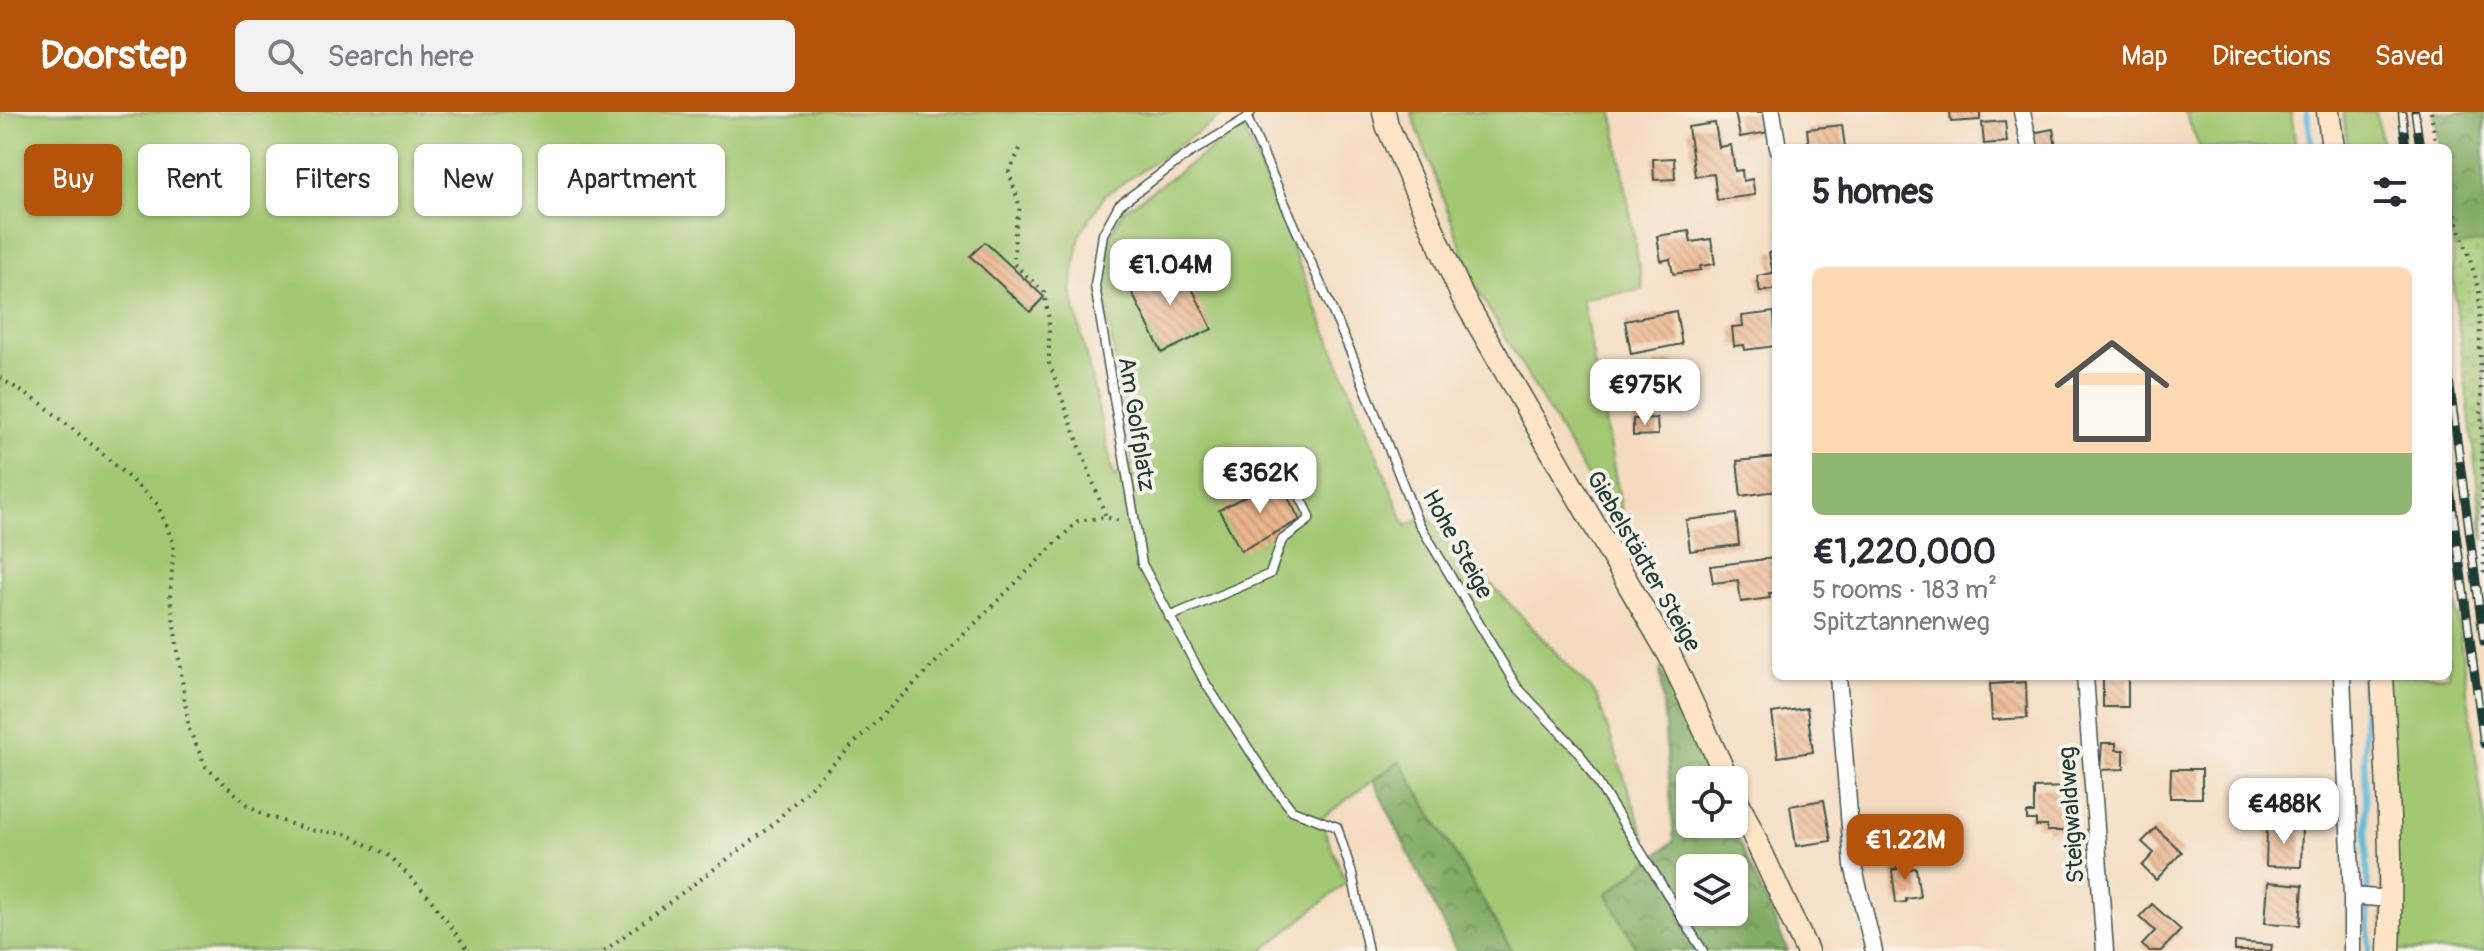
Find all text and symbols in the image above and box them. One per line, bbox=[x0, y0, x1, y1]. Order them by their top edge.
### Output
search box bbox=[235, 20, 795, 92]
text: Doorstep bbox=[40, 32, 187, 80]
icon: search bbox=[263, 34, 307, 78]
text: Search here bbox=[327, 38, 474, 75]
text: Map bbox=[2121, 39, 2168, 74]
text: Directions bbox=[2212, 39, 2331, 74]
text: Saved bbox=[2375, 39, 2444, 74]
chip: Buy bbox=[24, 144, 122, 216]
chip: Rent bbox=[138, 144, 250, 216]
chip: Filters bbox=[266, 144, 398, 216]
chip: New bbox=[414, 144, 522, 216]
chip: Apartment bbox=[538, 144, 725, 216]
icon: filters bbox=[2368, 170, 2412, 214]
text: 5 homes bbox=[1812, 171, 1933, 214]
pin: €1.04M bbox=[1105, 239, 1235, 307]
text: €1.04M bbox=[1128, 249, 1212, 281]
icon: home bbox=[2040, 319, 2184, 463]
street label: Am Golfplatz bbox=[1112, 355, 1161, 493]
pin: €975K bbox=[1589, 359, 1701, 427]
text: €975K bbox=[1608, 369, 1682, 401]
pin: €362K bbox=[1204, 447, 1316, 515]
text: €362K bbox=[1221, 457, 1299, 489]
street label: Giebelstädter Steige bbox=[1580, 466, 1707, 657]
street label: Hohe Steige bbox=[1416, 485, 1499, 604]
text: €1,220,000 bbox=[1812, 531, 1996, 574]
text: 5 rooms · 183 m² bbox=[1812, 574, 1997, 606]
text: Spitztannenweg bbox=[1812, 606, 1990, 638]
street label: Steigwaldweg bbox=[2052, 746, 2091, 884]
map controls bbox=[1676, 766, 1748, 926]
button: locate bbox=[1676, 766, 1748, 838]
pin: €488K bbox=[2228, 778, 2340, 846]
text: €488K bbox=[2247, 788, 2321, 820]
pin: €1.22M bbox=[1840, 814, 1970, 882]
text: €1.22M bbox=[1865, 824, 1945, 856]
button: layers bbox=[1676, 854, 1748, 926]

